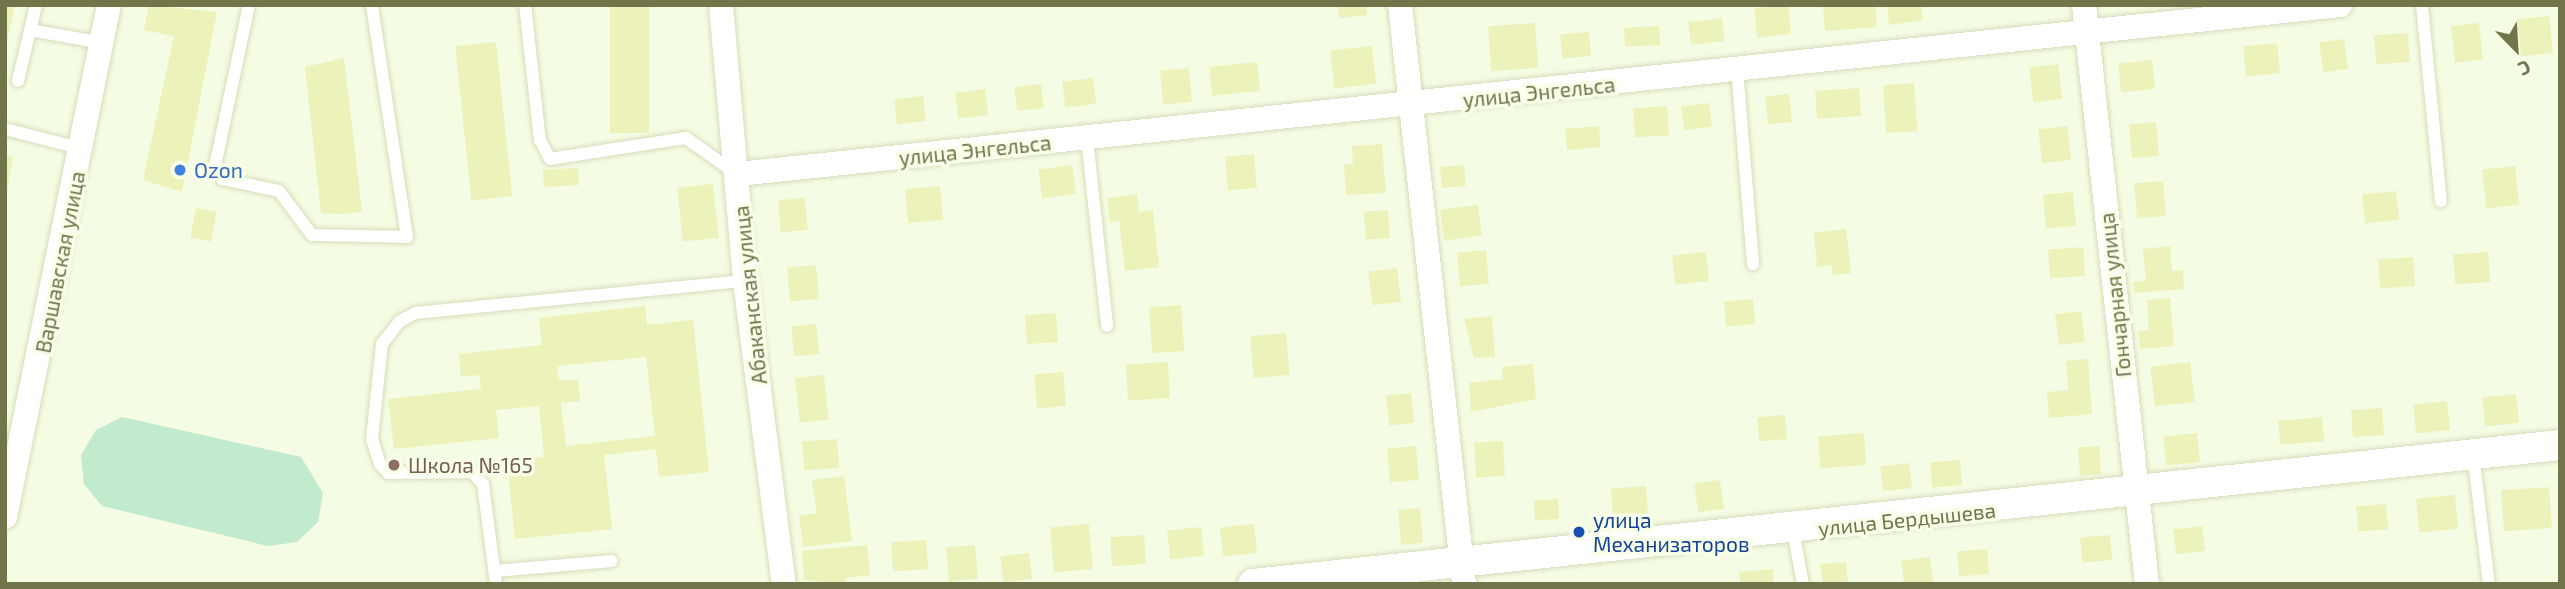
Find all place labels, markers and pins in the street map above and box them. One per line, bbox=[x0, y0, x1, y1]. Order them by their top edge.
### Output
place label: Ozon bbox=[194, 157, 243, 183]
marker: Ozon bbox=[172, 162, 188, 178]
place label: Школа №165 bbox=[408, 452, 533, 478]
marker: Школа №165 bbox=[386, 457, 402, 473]
place label: улица Механизаторов bbox=[1593, 507, 1750, 557]
marker: улица Механизаторов bbox=[1571, 524, 1587, 540]

